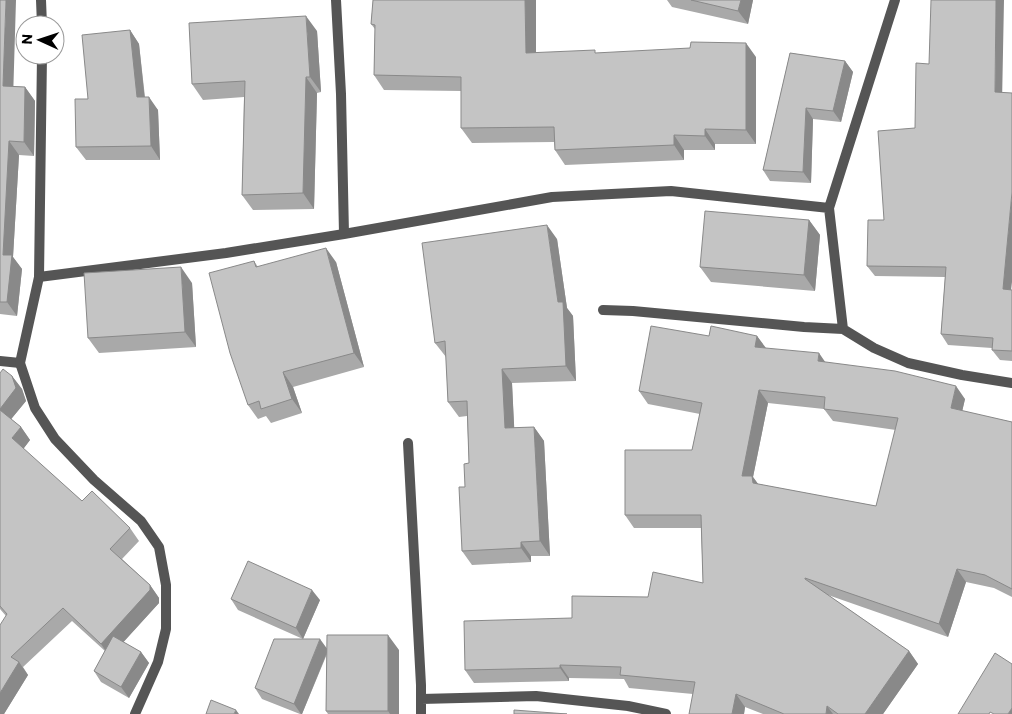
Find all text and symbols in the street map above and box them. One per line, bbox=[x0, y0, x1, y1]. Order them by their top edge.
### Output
north arrow bbox=[15, 15, 65, 65]
text: N bbox=[18, 34, 35, 45]

